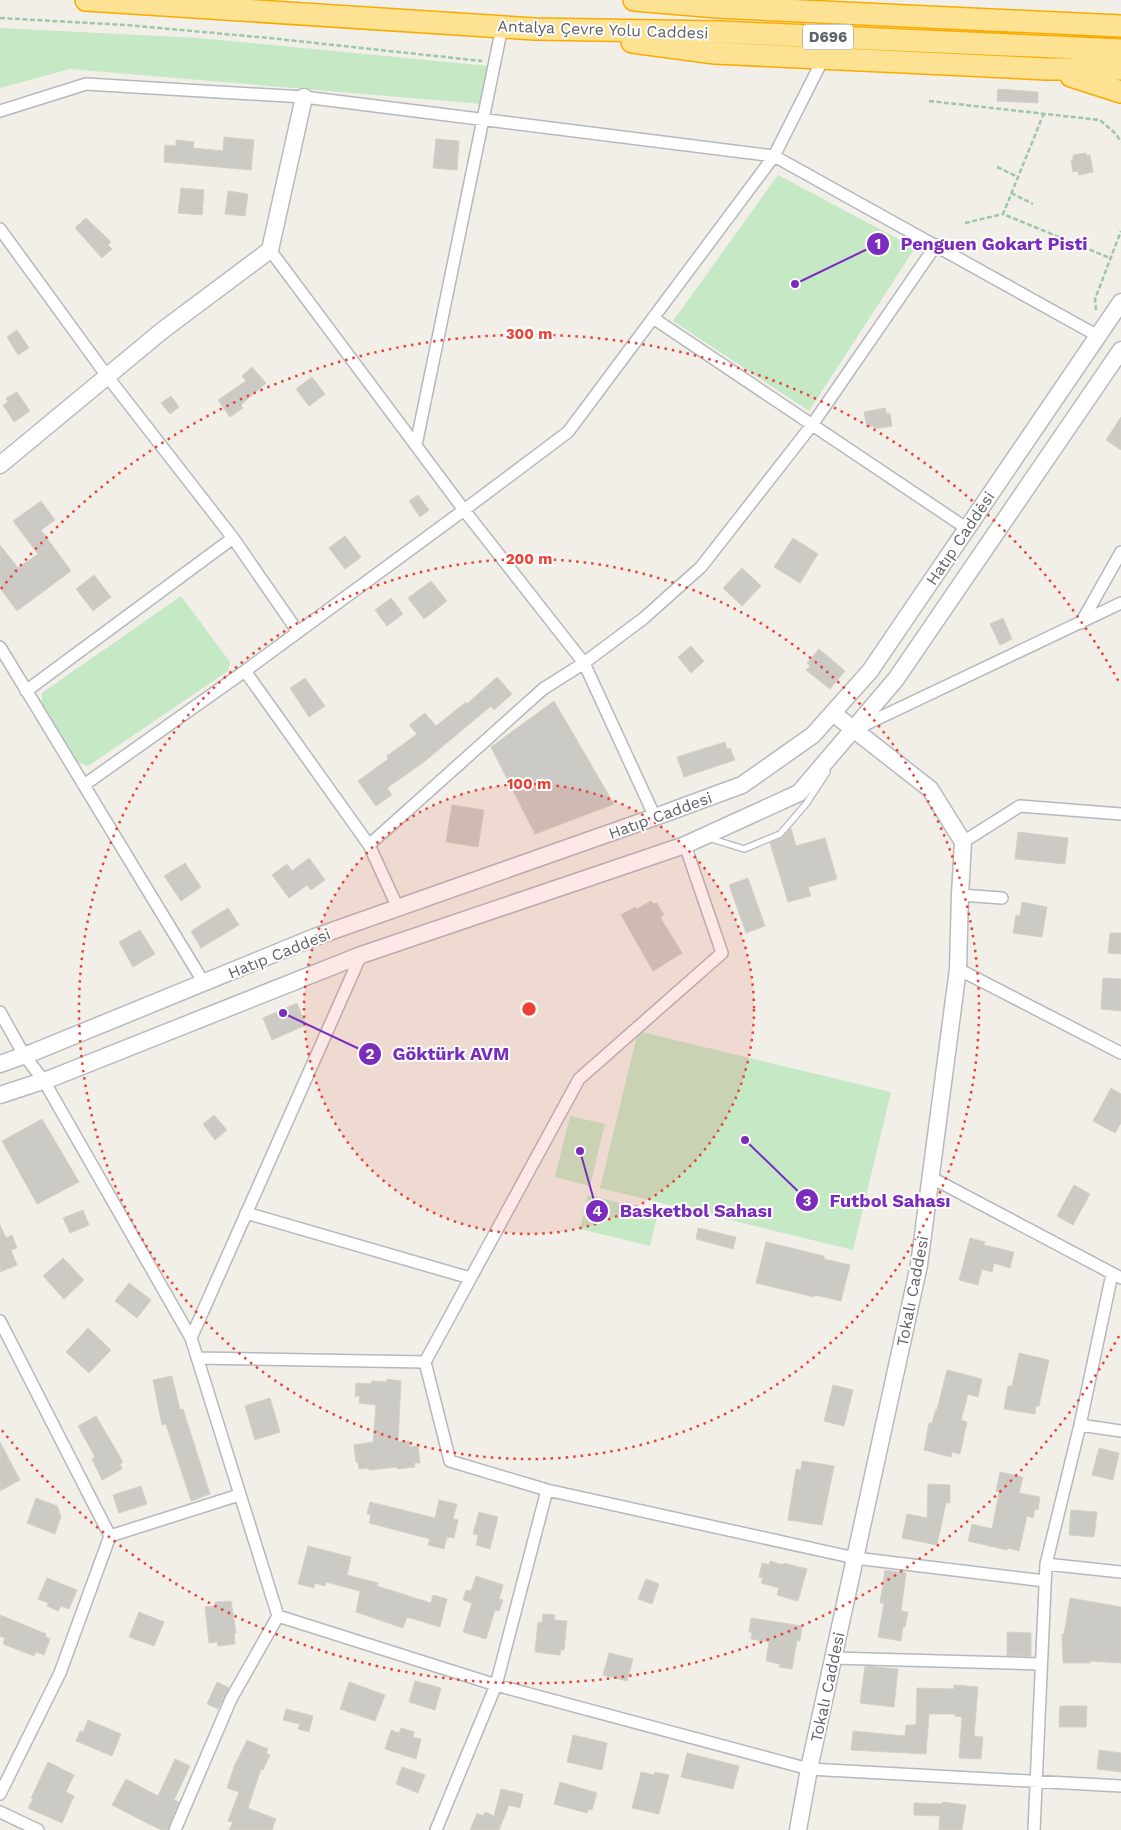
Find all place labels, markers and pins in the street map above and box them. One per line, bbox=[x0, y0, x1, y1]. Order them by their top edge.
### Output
callout: Penguen Gokart Pisti bbox=[866, 228, 1098, 261]
centre of rings bbox=[520, 1000, 538, 1018]
callout: Göktürk AVM bbox=[358, 1037, 520, 1070]
callout: Futbol Sahası bbox=[794, 1184, 961, 1217]
callout: Basketbol Sahası bbox=[585, 1194, 783, 1227]

